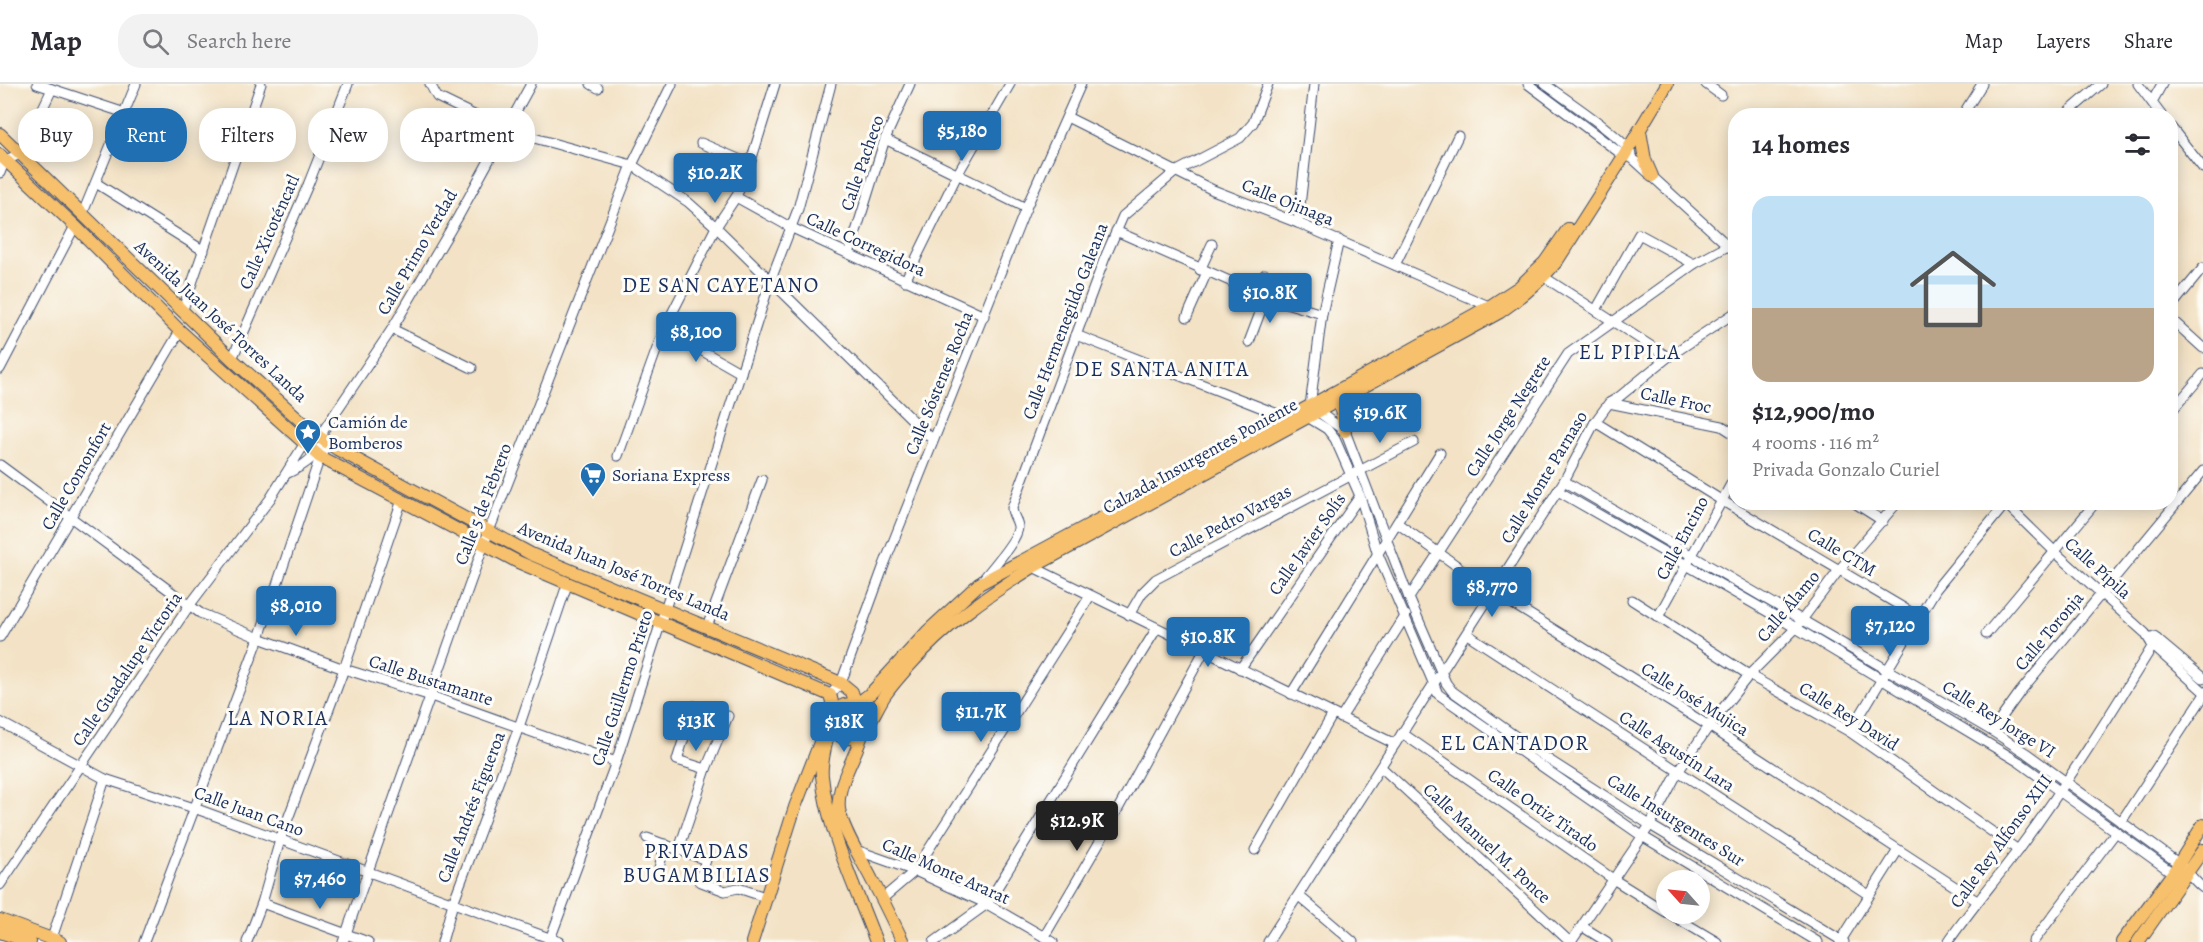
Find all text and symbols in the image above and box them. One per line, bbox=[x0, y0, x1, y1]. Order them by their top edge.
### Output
search box bbox=[118, 14, 538, 68]
text: Map bbox=[30, 22, 82, 60]
icon: search bbox=[139, 25, 172, 58]
text: Search here bbox=[187, 26, 291, 56]
text: Map bbox=[1964, 27, 2003, 55]
text: Layers bbox=[2036, 27, 2091, 55]
text: Share bbox=[2124, 27, 2173, 55]
chip: Buy bbox=[18, 108, 93, 162]
chip: Rent bbox=[105, 108, 187, 162]
chip: Filters bbox=[199, 108, 296, 162]
chip: New bbox=[308, 108, 388, 162]
chip: Apartment bbox=[400, 108, 535, 162]
pin: $5,180 bbox=[913, 111, 1011, 162]
street label: Calle Pacheco bbox=[834, 112, 890, 214]
text: $5,180 bbox=[937, 117, 987, 144]
text: 14 homes bbox=[1752, 127, 1850, 162]
icon: filters bbox=[2121, 128, 2154, 161]
pin: $10.2K bbox=[666, 153, 764, 204]
text: $10.2K bbox=[688, 159, 742, 186]
street label: Calle Xicoténcatl bbox=[233, 170, 305, 293]
street label: Calle Ojinaga bbox=[1238, 173, 1338, 232]
street label: Calle Primo Verdad bbox=[371, 184, 463, 319]
street label: Calle Corregidora bbox=[802, 206, 930, 282]
street label: Calle Hermenegildo Galeana bbox=[1016, 219, 1114, 423]
street label: Avenida Juan José Torres Landa bbox=[129, 234, 313, 408]
icon: home bbox=[1899, 235, 2007, 343]
district label: DE SAN CAYETANO bbox=[622, 271, 820, 299]
pin: $10.8K bbox=[1221, 273, 1319, 324]
text: $10.8K bbox=[1243, 279, 1297, 306]
street label: Calle Sóstenes Rocha bbox=[899, 307, 979, 459]
pin: $8,100 bbox=[647, 312, 745, 363]
text: $8,100 bbox=[670, 318, 722, 345]
district label: EL PIPILA bbox=[1579, 338, 1681, 366]
street label: Calle Jorge Negrete bbox=[1460, 351, 1556, 481]
district label: DE SANTA ANITA bbox=[1074, 355, 1250, 383]
street label: Calle Froc bbox=[1638, 381, 1714, 419]
street label: Calzada Insurgentes Poniente bbox=[1098, 392, 1302, 520]
pin: $19.6K bbox=[1331, 393, 1429, 444]
text: $12,900/mo bbox=[1752, 394, 1875, 429]
text: $19.6K bbox=[1353, 399, 1407, 426]
street label: Calle Monte Parnaso bbox=[1495, 406, 1593, 548]
place label: Camión de Bomberos bbox=[328, 410, 408, 455]
street label: Calle Comonfort bbox=[35, 417, 117, 534]
place icon: Camión de Bomberos bbox=[293, 417, 323, 455]
text: 4 rooms · 116 m² bbox=[1752, 429, 1879, 456]
street label: Calle 5 de Febrero bbox=[449, 440, 517, 568]
text: Privada Gonzalo Curiel bbox=[1752, 456, 1940, 483]
supermarket icon: Soriana Express bbox=[578, 460, 608, 498]
place label: Soriana Express bbox=[612, 463, 730, 487]
street label: Calle Pedro Vargas bbox=[1165, 479, 1295, 563]
street label: Calle Javier Solís bbox=[1263, 488, 1351, 600]
street label: Calle Encino bbox=[1650, 492, 1714, 584]
street label: Avenida Juan José Torres Landa bbox=[513, 515, 734, 627]
street label: Calle CTM bbox=[1803, 522, 1881, 582]
street label: Calle Pípila bbox=[2059, 532, 2137, 605]
street label: Calle Álamo bbox=[1751, 565, 1825, 647]
pin: $8,770 bbox=[1443, 567, 1541, 618]
text: $8,770 bbox=[1466, 573, 1518, 600]
pin: $8,010 bbox=[247, 586, 345, 637]
street label: Calle Toronja bbox=[2009, 586, 2090, 676]
street label: Calle Guadalupe Victoria bbox=[66, 587, 188, 751]
text: $8,010 bbox=[270, 592, 322, 619]
pin: $7,120 bbox=[1841, 606, 1939, 657]
street label: Calle Guillermo Prieto bbox=[585, 607, 659, 769]
text: $7,120 bbox=[1865, 612, 1915, 639]
pin: $10.8K bbox=[1159, 617, 1257, 668]
text: $10.8K bbox=[1181, 623, 1235, 650]
street label: Calle Bustamante bbox=[366, 649, 496, 711]
street label: Calle José Mujica bbox=[1636, 656, 1754, 742]
street label: Calle Rey Jorge VI bbox=[1938, 675, 2060, 763]
street label: Calle Rey David bbox=[1794, 676, 1904, 756]
pin: $11.7K bbox=[932, 692, 1030, 743]
text: $11.7K bbox=[956, 698, 1006, 725]
pin: $13K bbox=[660, 701, 732, 752]
pin: $18K bbox=[808, 702, 880, 753]
district label: LA NORIA bbox=[227, 704, 329, 732]
street label: Calle Agustín Lara bbox=[1614, 705, 1740, 798]
text: $13K bbox=[677, 707, 715, 734]
text: $18K bbox=[824, 708, 864, 735]
street label: Calle Andrés Figueroa bbox=[431, 727, 511, 886]
district label: EL CANTADOR bbox=[1440, 729, 1590, 757]
street label: Calle Ortiz Tirado bbox=[1483, 763, 1603, 857]
street label: Calle Insurgentes Sur bbox=[1603, 768, 1749, 872]
street label: Calle Rey Alfonso XIII bbox=[1944, 769, 2058, 913]
street label: Calle Manuel M. Ponce bbox=[1418, 777, 1556, 909]
street label: Calle Juan Cano bbox=[191, 780, 307, 842]
pin: $12.9K bbox=[1028, 801, 1126, 852]
text: $12.9K bbox=[1050, 807, 1104, 834]
street label: Calle Monte Ararat bbox=[878, 832, 1014, 910]
district label: PRIVADAS BUGAMBILIAS bbox=[623, 837, 771, 889]
pin: $7,460 bbox=[271, 859, 369, 910]
text: $7,460 bbox=[294, 865, 346, 892]
north arrow bbox=[1656, 870, 1710, 924]
map controls bbox=[1656, 870, 1710, 924]

